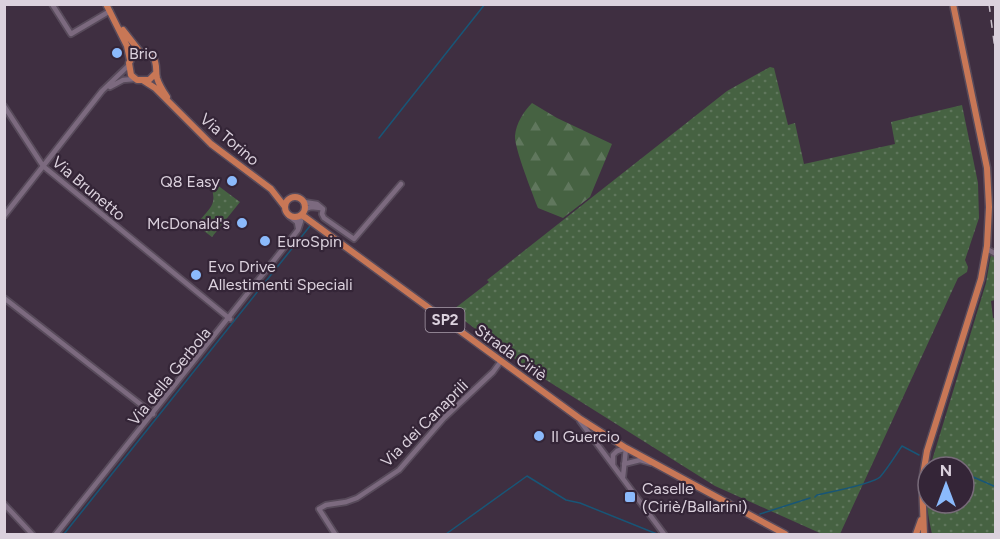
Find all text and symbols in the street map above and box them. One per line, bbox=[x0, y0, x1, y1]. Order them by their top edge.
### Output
place label: Brio bbox=[129, 44, 157, 63]
marker: Brio bbox=[110, 46, 124, 60]
street label: Via Torino bbox=[196, 109, 263, 170]
street label: Via Brunetto bbox=[48, 152, 129, 225]
place label: Q8 Easy bbox=[160, 172, 221, 191]
marker: Q8 Easy bbox=[225, 174, 239, 188]
place label: McDonald's bbox=[147, 214, 230, 233]
marker: McDonald's bbox=[235, 216, 249, 230]
place label: EuroSpin bbox=[277, 232, 342, 251]
marker: EuroSpin bbox=[258, 234, 272, 248]
place label: Evo Drive Allestimenti Speciali bbox=[208, 257, 353, 294]
marker: Evo Drive Allestimenti Speciali bbox=[189, 268, 203, 282]
road number: SP2 bbox=[426, 308, 464, 332]
street label: Strada Ciriè bbox=[471, 320, 550, 385]
street label: Via della Gerbola bbox=[124, 323, 215, 429]
street label: Via dei Canaprili bbox=[377, 376, 472, 471]
place label: Il Guercio bbox=[551, 427, 620, 446]
marker: Il Guercio bbox=[532, 429, 546, 443]
north arrow bbox=[916, 455, 976, 515]
text: N bbox=[940, 461, 952, 480]
place label: Caselle (Ciriè/Ballarini) bbox=[642, 479, 748, 516]
marker: Caselle (Ciriè/Ballarini) bbox=[623, 490, 637, 504]

